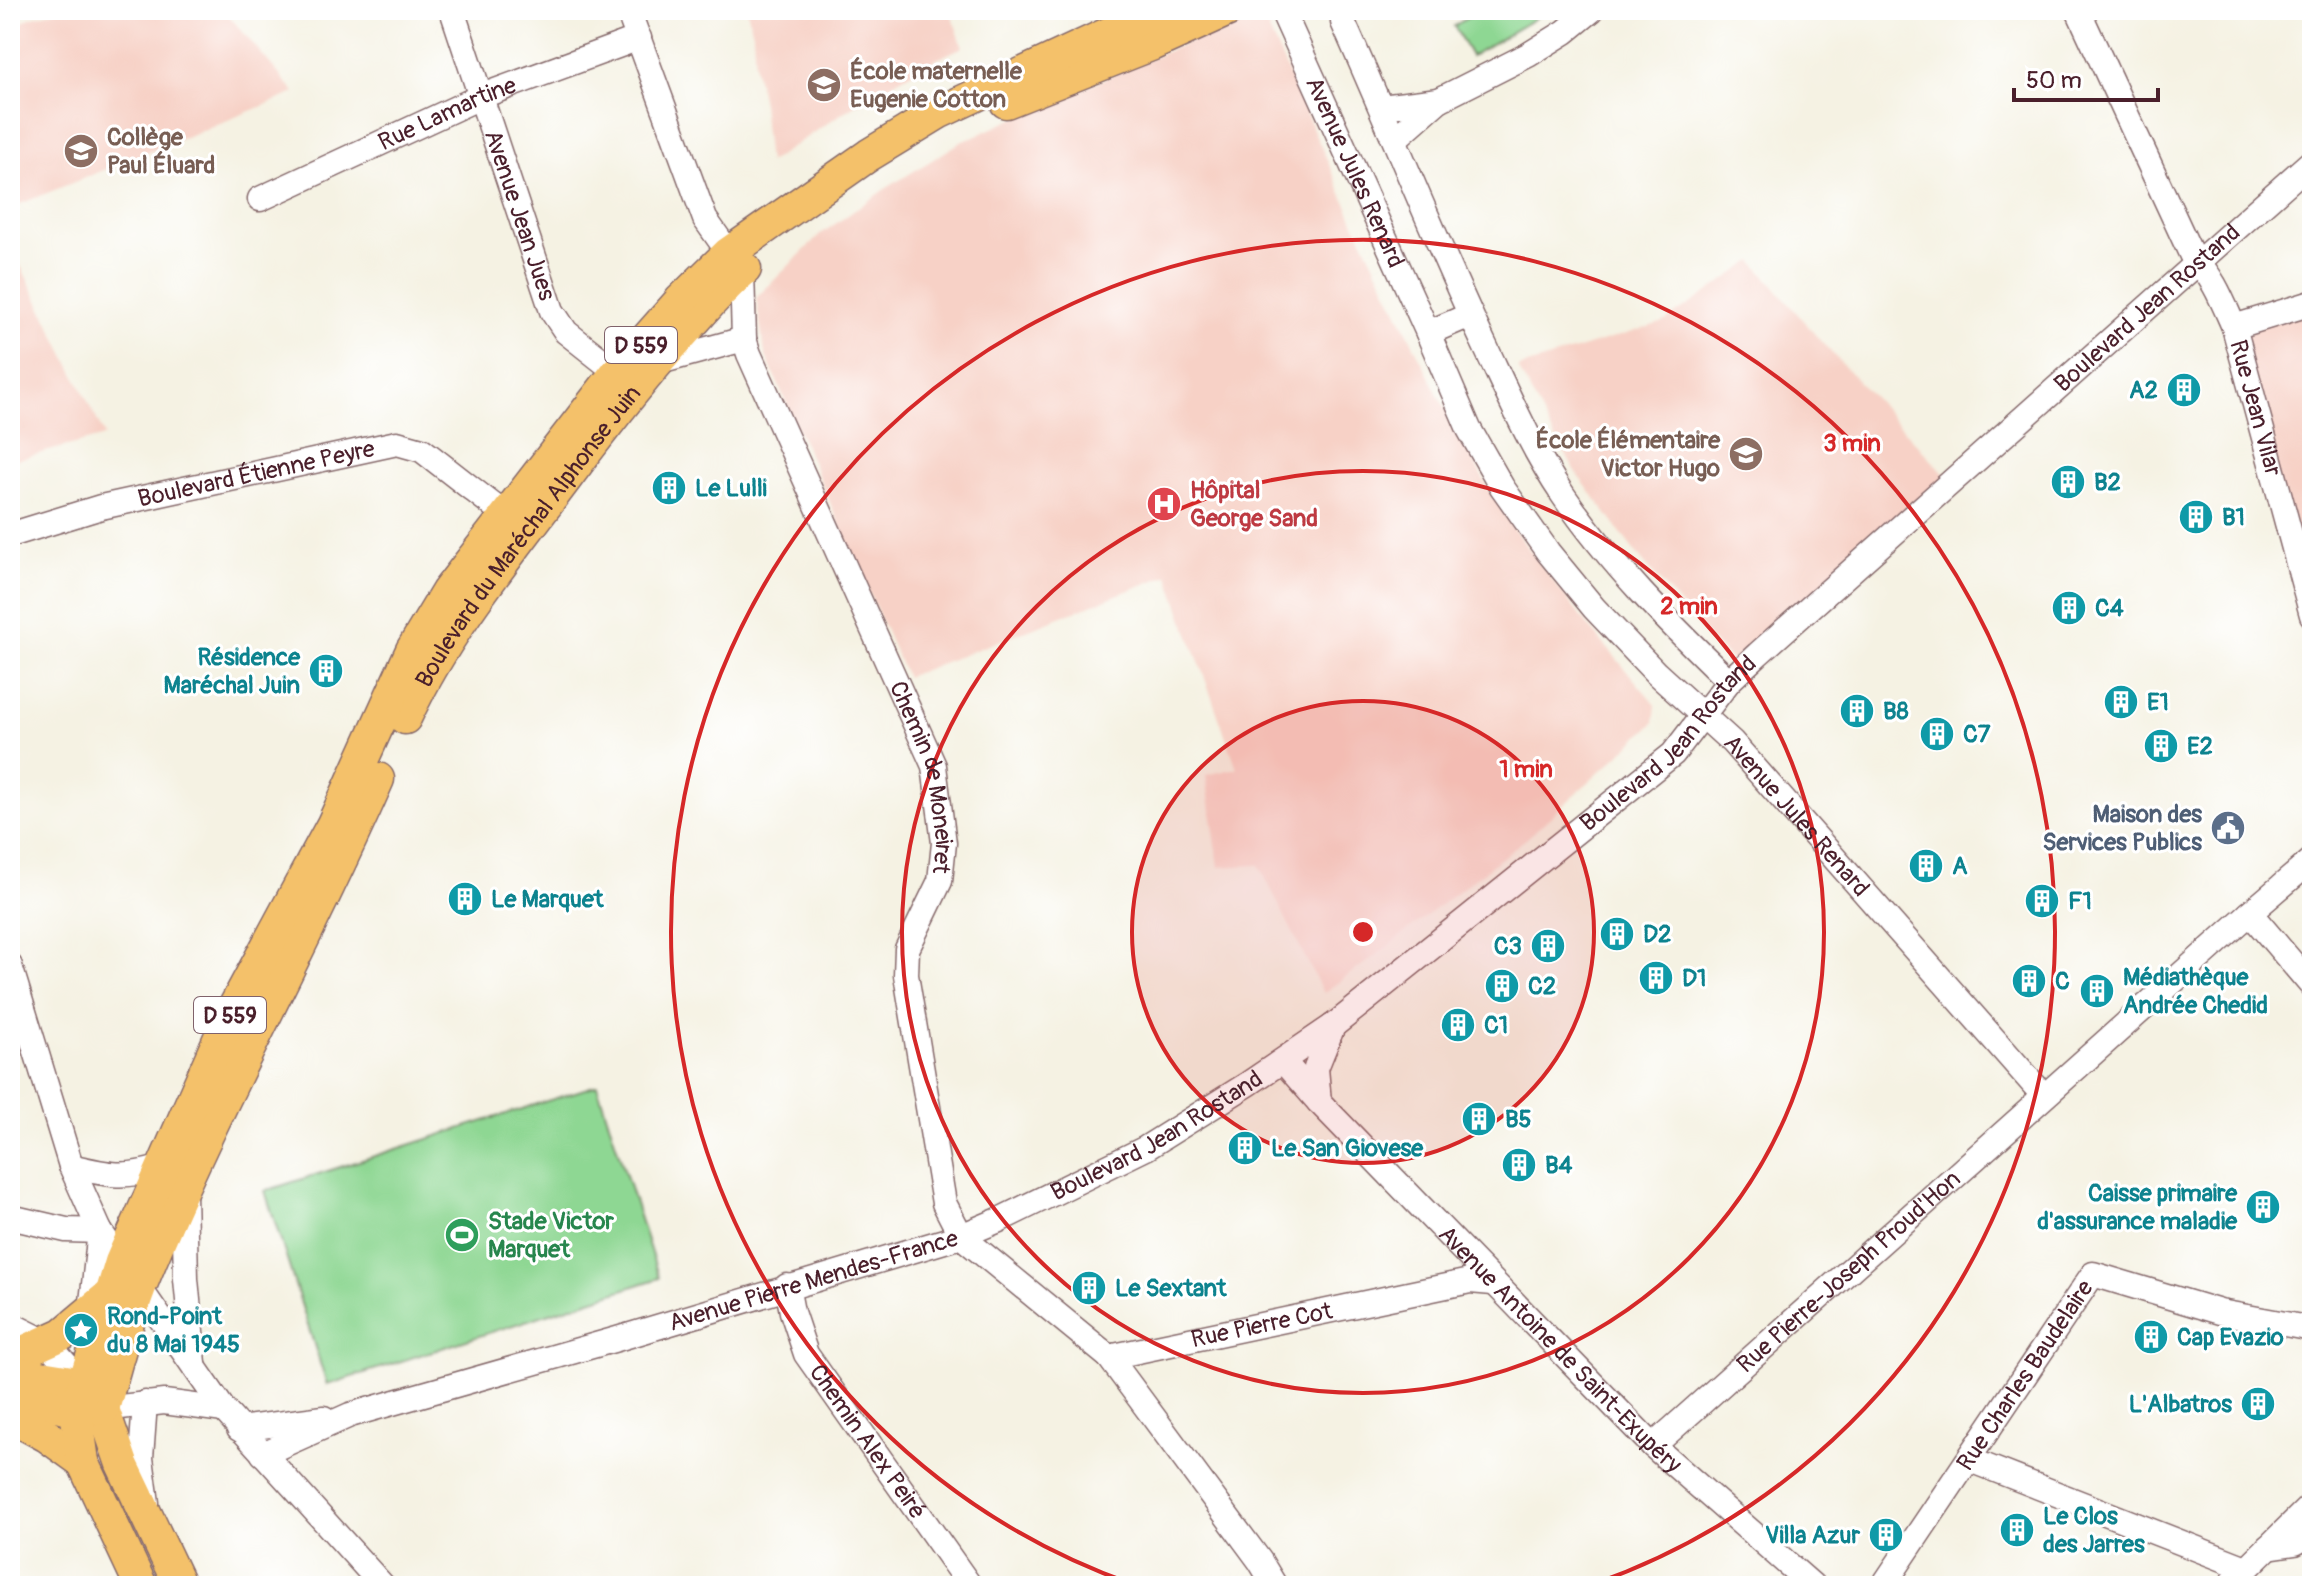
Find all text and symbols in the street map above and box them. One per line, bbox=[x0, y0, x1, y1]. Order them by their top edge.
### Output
scale bar bbox=[2014, 52, 2158, 102]
place label: École maternelle Eugenie Cotton bbox=[850, 57, 1023, 114]
school or university icon: École maternelle Eugenie Cotton bbox=[805, 66, 843, 104]
text: 50 m bbox=[2026, 66, 2082, 95]
street label: Rue Lamartine bbox=[374, 71, 520, 157]
street label: Avenue Jules Renard bbox=[1299, 73, 1411, 272]
place label: Collège Paul Éluard bbox=[107, 123, 215, 180]
street label: Avenue Jean Jues bbox=[478, 126, 562, 304]
school or university icon: Collège Paul Éluard bbox=[62, 132, 100, 170]
street label: Boulevard Jean Rostand bbox=[2048, 218, 2246, 398]
road number: D 559 bbox=[605, 327, 677, 363]
street label: Rue Jean Vilar bbox=[2223, 337, 2288, 480]
building icon: A2 bbox=[2165, 371, 2203, 409]
place label: A2 bbox=[2129, 376, 2158, 405]
street label: Boulevard du Maréchal Alphonse Juin bbox=[409, 379, 647, 692]
place label: École Élémentaire Victor Hugo bbox=[1536, 426, 1721, 483]
text: 3 min bbox=[1823, 429, 1881, 458]
street label: Boulevard Étienne Peyre bbox=[135, 434, 378, 514]
school or university icon: École Élémentaire Victor Hugo bbox=[1727, 435, 1765, 473]
building icon: B2 bbox=[2049, 463, 2087, 501]
place label: B2 bbox=[2094, 468, 2121, 497]
building icon: Le Lulli bbox=[650, 469, 688, 507]
place label: Le Lulli bbox=[695, 474, 767, 503]
place label: Hôpital George Sand bbox=[1190, 476, 1318, 533]
hospital icon: Hôpital George Sand bbox=[1145, 485, 1183, 523]
building icon: B1 bbox=[2177, 498, 2215, 536]
place label: B1 bbox=[2222, 503, 2245, 532]
building icon: C4 bbox=[2050, 589, 2088, 627]
text: 2 min bbox=[1660, 592, 1718, 621]
place label: C4 bbox=[2095, 594, 2124, 623]
place label: Résidence Maréchal Juin bbox=[164, 643, 301, 700]
street label: Boulevard Jean Rostand bbox=[1574, 649, 1762, 838]
building icon: Résidence Maréchal Juin bbox=[307, 652, 345, 690]
street label: Chemin de Moneiret bbox=[883, 677, 958, 876]
building icon: E1 bbox=[2102, 683, 2140, 721]
place label: E1 bbox=[2147, 688, 2169, 717]
building icon: B8 bbox=[1838, 692, 1876, 730]
place label: B8 bbox=[1883, 697, 1909, 726]
building icon: C7 bbox=[1918, 715, 1956, 753]
place label: C7 bbox=[1963, 720, 1991, 749]
building icon: E2 bbox=[2142, 727, 2180, 765]
street label: Avenue Jules Renard bbox=[1717, 729, 1875, 903]
place label: E2 bbox=[2187, 732, 2213, 761]
text: 1 min bbox=[1499, 755, 1553, 784]
place label: Maison des Services Publics bbox=[2043, 800, 2202, 857]
public building icon: Maison des Services Publics bbox=[2209, 809, 2247, 847]
building icon: A bbox=[1907, 847, 1945, 885]
place label: A bbox=[1952, 852, 1968, 881]
building icon: Le Marquet bbox=[446, 880, 484, 918]
building icon: F1 bbox=[2023, 882, 2061, 920]
place label: Le Marquet bbox=[491, 885, 605, 914]
place label: F1 bbox=[2068, 887, 2092, 916]
building icon: D2 bbox=[1598, 915, 1636, 953]
centre of rings bbox=[1349, 918, 1377, 946]
place label: D2 bbox=[1643, 920, 1671, 949]
building icon: C3 bbox=[1529, 927, 1567, 965]
place label: C3 bbox=[1494, 932, 1522, 961]
building icon: D1 bbox=[1637, 959, 1675, 997]
building icon: C bbox=[2010, 962, 2048, 1000]
place label: Médiathèque Andrée Chedid bbox=[2123, 963, 2268, 1020]
place label: D1 bbox=[1682, 964, 1706, 993]
building icon: C2 bbox=[1483, 967, 1521, 1005]
place label: C bbox=[2055, 967, 2070, 996]
place label: C2 bbox=[1528, 972, 1556, 1001]
building icon: Médiathèque Andrée Chedid bbox=[2078, 972, 2116, 1010]
road number: D 559 bbox=[194, 997, 266, 1033]
building icon: C1 bbox=[1439, 1006, 1477, 1044]
place label: C1 bbox=[1484, 1011, 1508, 1040]
street label: Boulevard Jean Rostand bbox=[1046, 1065, 1268, 1207]
building icon: B5 bbox=[1460, 1100, 1498, 1138]
place label: B5 bbox=[1505, 1105, 1532, 1134]
building icon: Le San Giovese bbox=[1226, 1129, 1264, 1167]
place label: Le San Giovese bbox=[1271, 1134, 1424, 1163]
building icon: B4 bbox=[1500, 1146, 1538, 1184]
place label: B4 bbox=[1545, 1151, 1573, 1180]
street label: Rue Pierre-Joseph Proud'Hon bbox=[1731, 1165, 1967, 1379]
place label: Caisse primaire d'assurance maladie bbox=[2037, 1179, 2238, 1236]
building icon: Caisse primaire d'assurance maladie bbox=[2244, 1188, 2282, 1226]
place label: Stade Victor Marquet bbox=[488, 1207, 614, 1264]
sports icon: Stade Victor Marquet bbox=[443, 1216, 481, 1254]
street label: Avenue Antoine de Saint-Exupéry bbox=[1432, 1220, 1687, 1479]
street label: Avenue Pierre Mendes-France bbox=[666, 1224, 962, 1338]
building icon: Le Sextant bbox=[1070, 1269, 1108, 1307]
place label: Le Sextant bbox=[1115, 1274, 1228, 1303]
street label: Rue Charles Baudelaire bbox=[1951, 1275, 2100, 1476]
street label: Rue Pierre Cot bbox=[1189, 1296, 1335, 1354]
place label: Rond-Point du 8 Mai 1945 bbox=[107, 1302, 240, 1359]
place icon: Rond-Point du 8 Mai 1945 bbox=[62, 1311, 100, 1349]
building icon: Cap Evazio bbox=[2132, 1318, 2170, 1356]
place label: Cap Evazio bbox=[2177, 1323, 2284, 1352]
street label: Chemin Alex Peiré bbox=[803, 1359, 932, 1525]
building icon: L'Albatros bbox=[2239, 1385, 2277, 1423]
place label: L'Albatros bbox=[2129, 1390, 2232, 1419]
place label: Le Clos des Jarres bbox=[2043, 1502, 2145, 1559]
building icon: Le Clos des Jarres bbox=[1998, 1511, 2036, 1549]
building icon: Villa Azur bbox=[1867, 1516, 1905, 1554]
place label: Villa Azur bbox=[1765, 1521, 1860, 1550]

